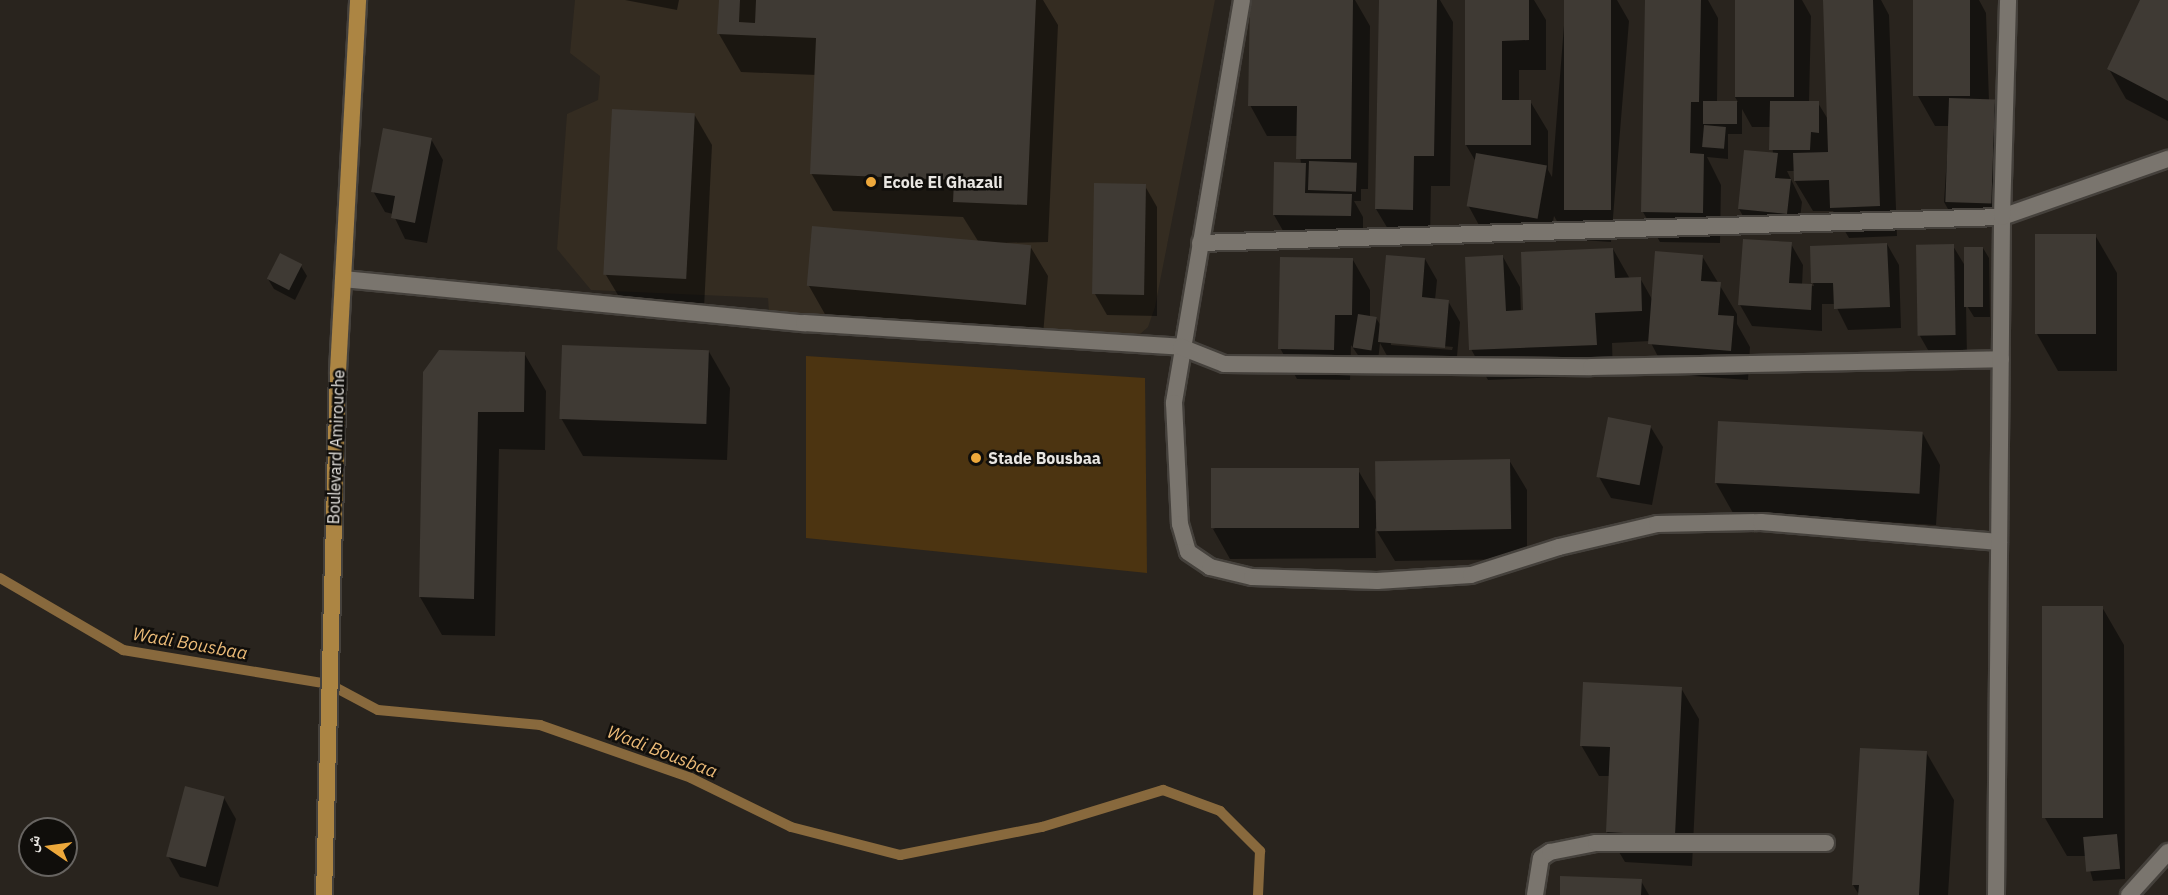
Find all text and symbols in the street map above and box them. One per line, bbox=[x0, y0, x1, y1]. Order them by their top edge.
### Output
place label: Ecole El Ghazali bbox=[883, 172, 1003, 192]
marker: Ecole El Ghazali bbox=[864, 175, 878, 189]
street label: Boulevard Amirouche bbox=[324, 369, 348, 525]
place label: Stade Bousbaa bbox=[988, 448, 1101, 468]
marker: Stade Bousbaa bbox=[969, 451, 983, 465]
water label: Wadi Bousbaa bbox=[131, 623, 249, 665]
water label: Wadi Bousbaa bbox=[604, 721, 720, 783]
north arrow bbox=[18, 817, 78, 877]
text: ش bbox=[21, 833, 44, 854]

